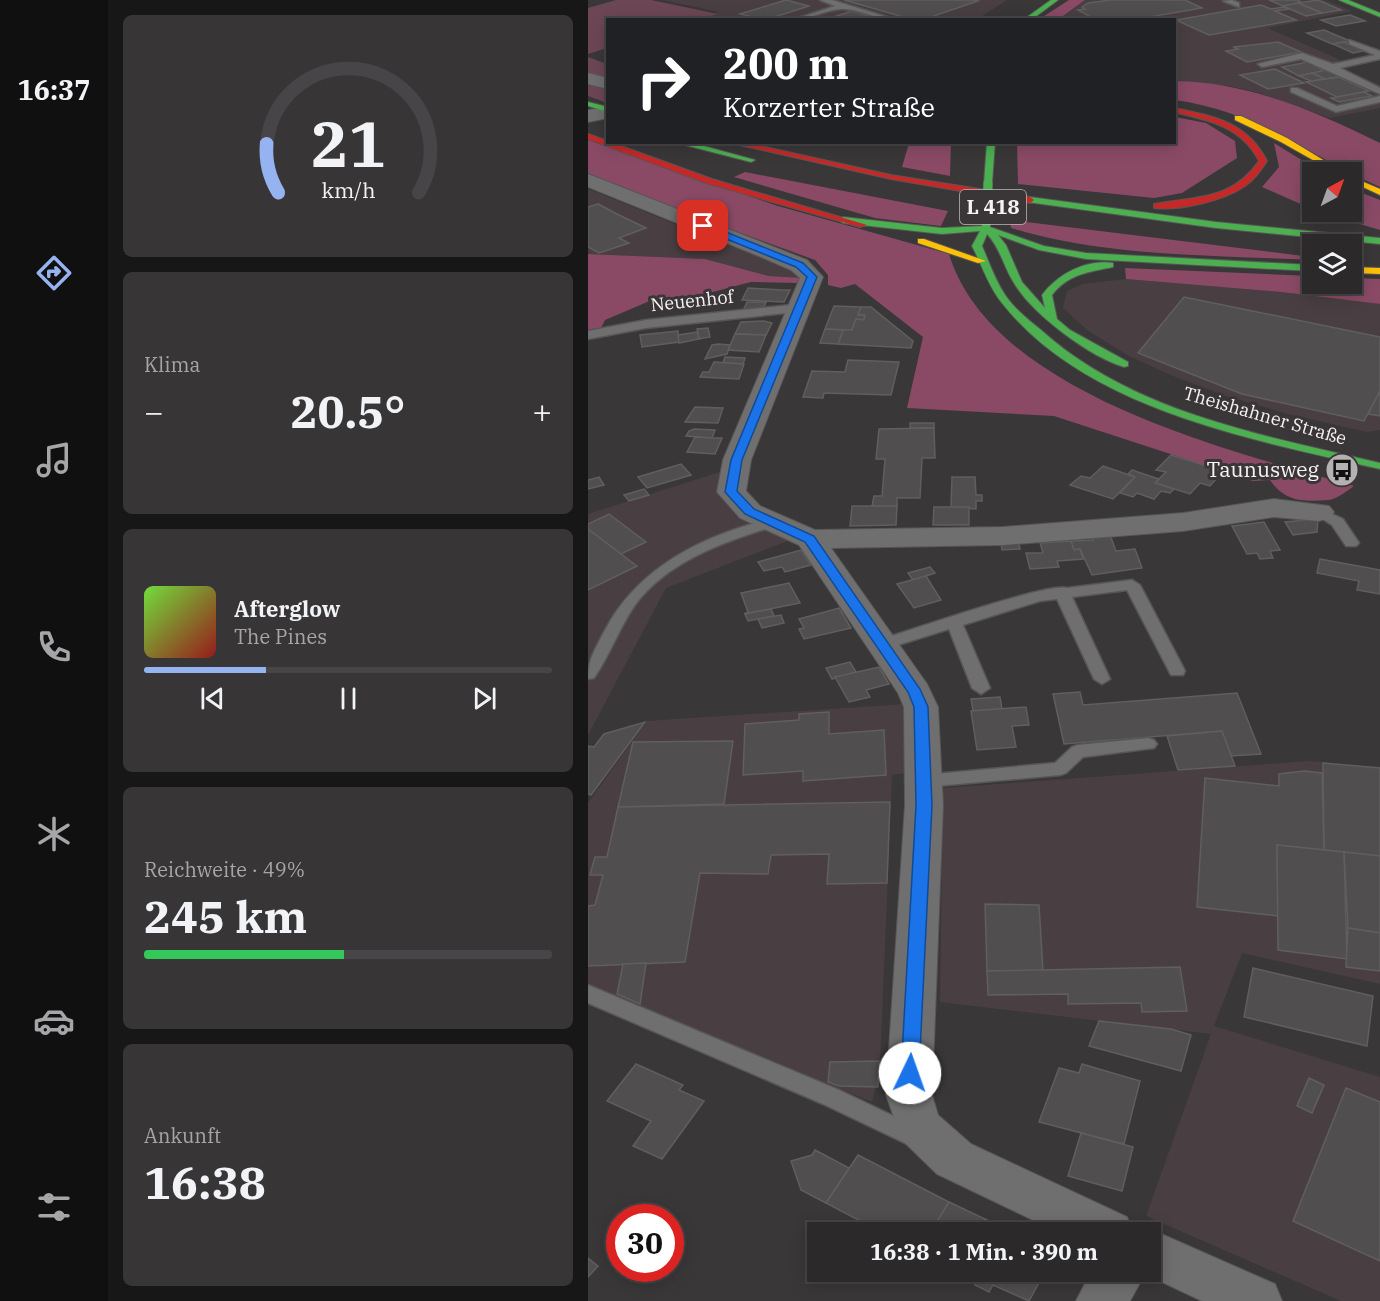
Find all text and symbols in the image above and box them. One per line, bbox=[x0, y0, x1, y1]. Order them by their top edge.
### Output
text: 200 m bbox=[723, 36, 849, 91]
icon: right bbox=[624, 42, 702, 120]
text: 16:37 bbox=[18, 72, 90, 107]
text: Korzerter Straße bbox=[723, 89, 935, 124]
text: 21 bbox=[311, 103, 385, 184]
north arrow bbox=[1302, 162, 1362, 222]
map controls bbox=[1302, 162, 1362, 294]
text: km/h bbox=[321, 176, 375, 204]
road number: L 418 bbox=[960, 190, 1026, 224]
pin bbox=[677, 200, 728, 251]
icon: arrive bbox=[686, 209, 719, 242]
button: layers bbox=[1302, 234, 1362, 294]
icon: directions bbox=[33, 252, 75, 294]
street label: Neuenhof bbox=[649, 285, 736, 316]
text: Klima bbox=[144, 351, 200, 378]
street label: Theishahner Straße bbox=[1181, 381, 1349, 450]
text: 20.5° bbox=[291, 382, 405, 440]
text: − bbox=[144, 390, 164, 433]
text: + bbox=[532, 390, 552, 433]
icon: music bbox=[33, 439, 75, 481]
bus stop icon: Taunusweg bbox=[1324, 452, 1360, 488]
place label: Taunusweg bbox=[1206, 455, 1320, 483]
text: Afterglow bbox=[234, 594, 341, 623]
text: The Pines bbox=[234, 623, 327, 650]
icon: phone bbox=[33, 626, 75, 668]
icon: previous bbox=[196, 682, 229, 715]
icon: pause bbox=[332, 682, 365, 715]
icon: next bbox=[468, 682, 501, 715]
icon: climate bbox=[33, 813, 75, 855]
text: Reichweite · 49% bbox=[144, 856, 305, 883]
text: 245 km bbox=[144, 887, 307, 945]
icon: car bbox=[33, 1000, 75, 1042]
position arrow bbox=[878, 1041, 942, 1105]
text: Ankunft bbox=[144, 1122, 221, 1149]
text: 16:38 bbox=[144, 1153, 266, 1211]
icon: filters bbox=[33, 1186, 75, 1228]
speed limit sign: 30 bbox=[606, 1204, 684, 1282]
text: 16:38 · 1 Min. · 390 m bbox=[870, 1237, 1098, 1266]

